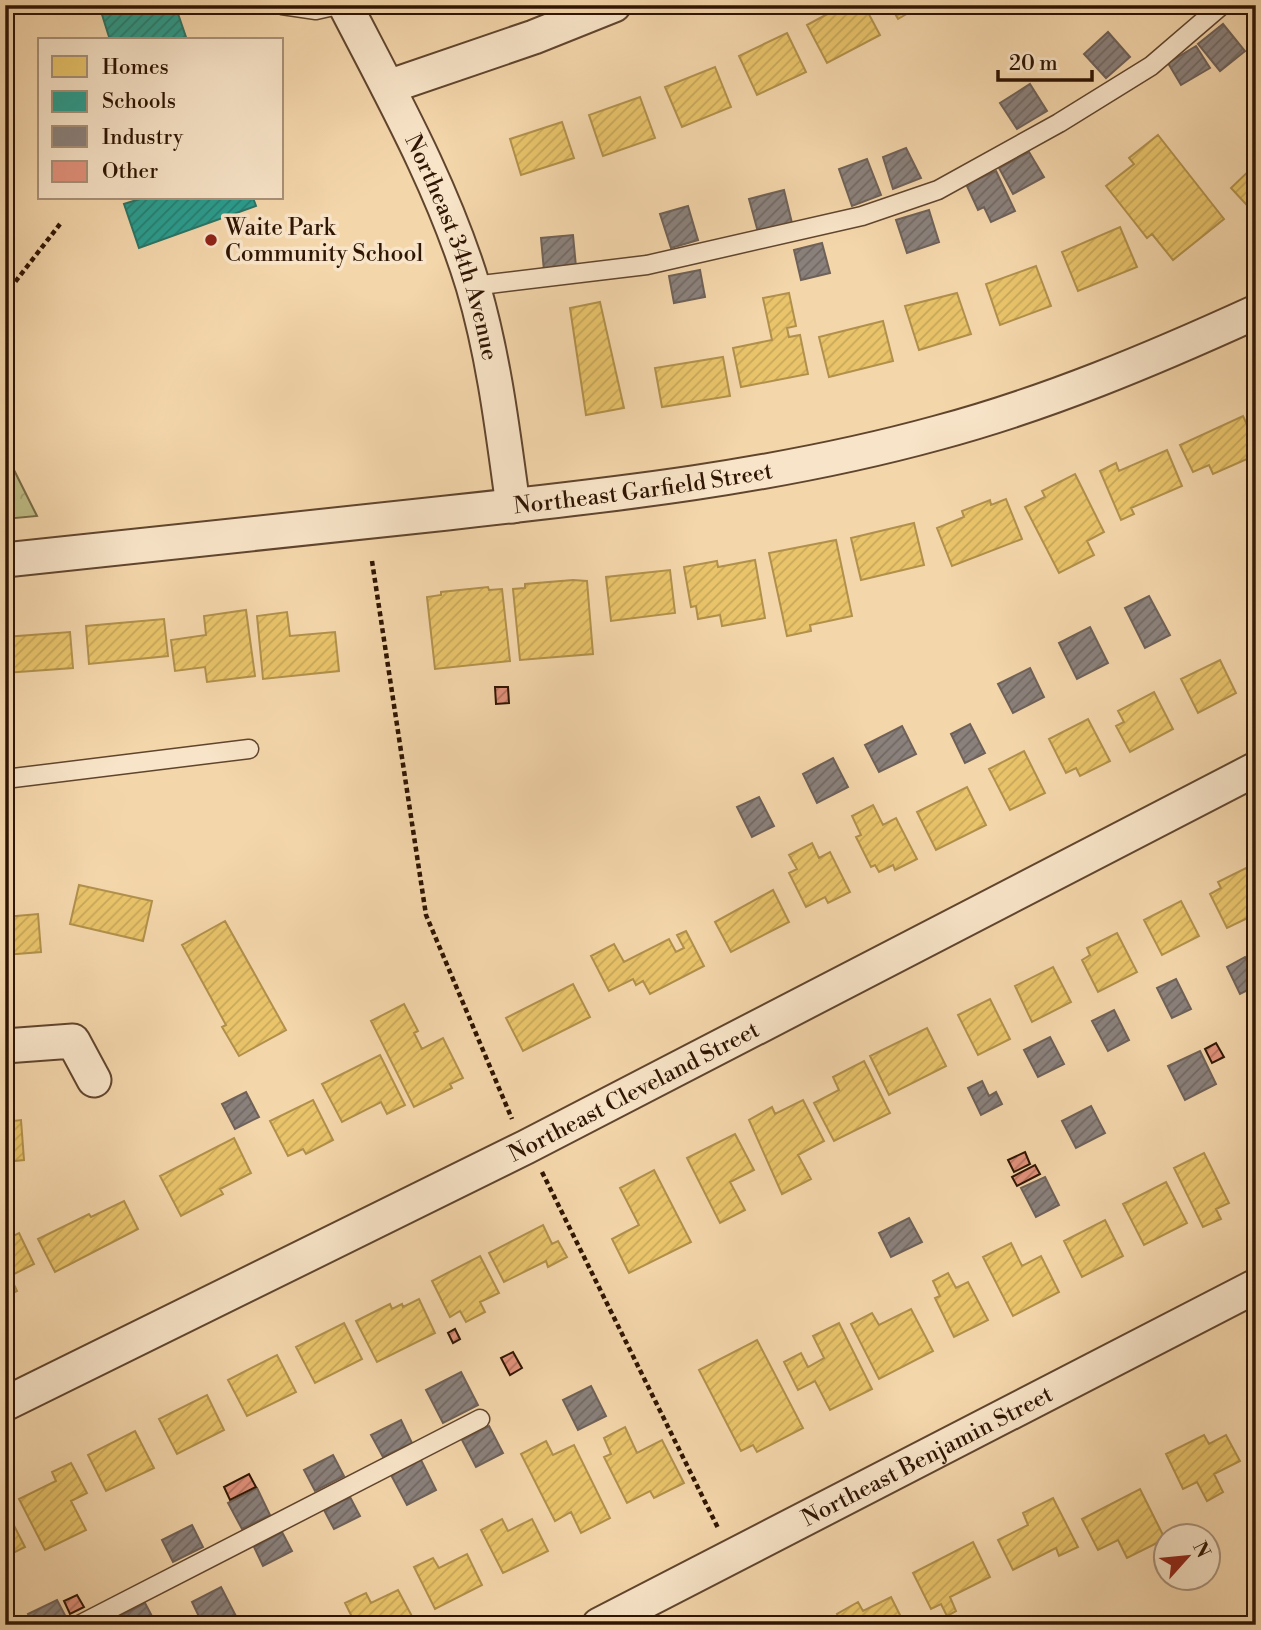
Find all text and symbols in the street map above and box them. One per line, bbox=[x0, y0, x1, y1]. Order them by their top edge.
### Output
legend bbox=[38, 38, 284, 200]
scale bar bbox=[998, 38, 1093, 82]
text: 20 m bbox=[1009, 51, 1058, 77]
text: Homes bbox=[102, 55, 169, 81]
text: Schools bbox=[102, 89, 176, 115]
text: Industry bbox=[102, 125, 184, 151]
street label: Northeast 34th Avenue bbox=[399, 130, 504, 363]
text: Other bbox=[102, 159, 158, 185]
place label: Waite Park Community School bbox=[224, 214, 423, 268]
marker: Waite Park Community School bbox=[203, 232, 219, 248]
street label: Northeast Garfield Street bbox=[512, 457, 775, 521]
street label: Northeast Cleveland Street bbox=[504, 1016, 764, 1168]
street label: Northeast Benjamin Street bbox=[797, 1380, 1058, 1533]
north arrow bbox=[1152, 1522, 1222, 1592]
text: N bbox=[1187, 1538, 1215, 1562]

